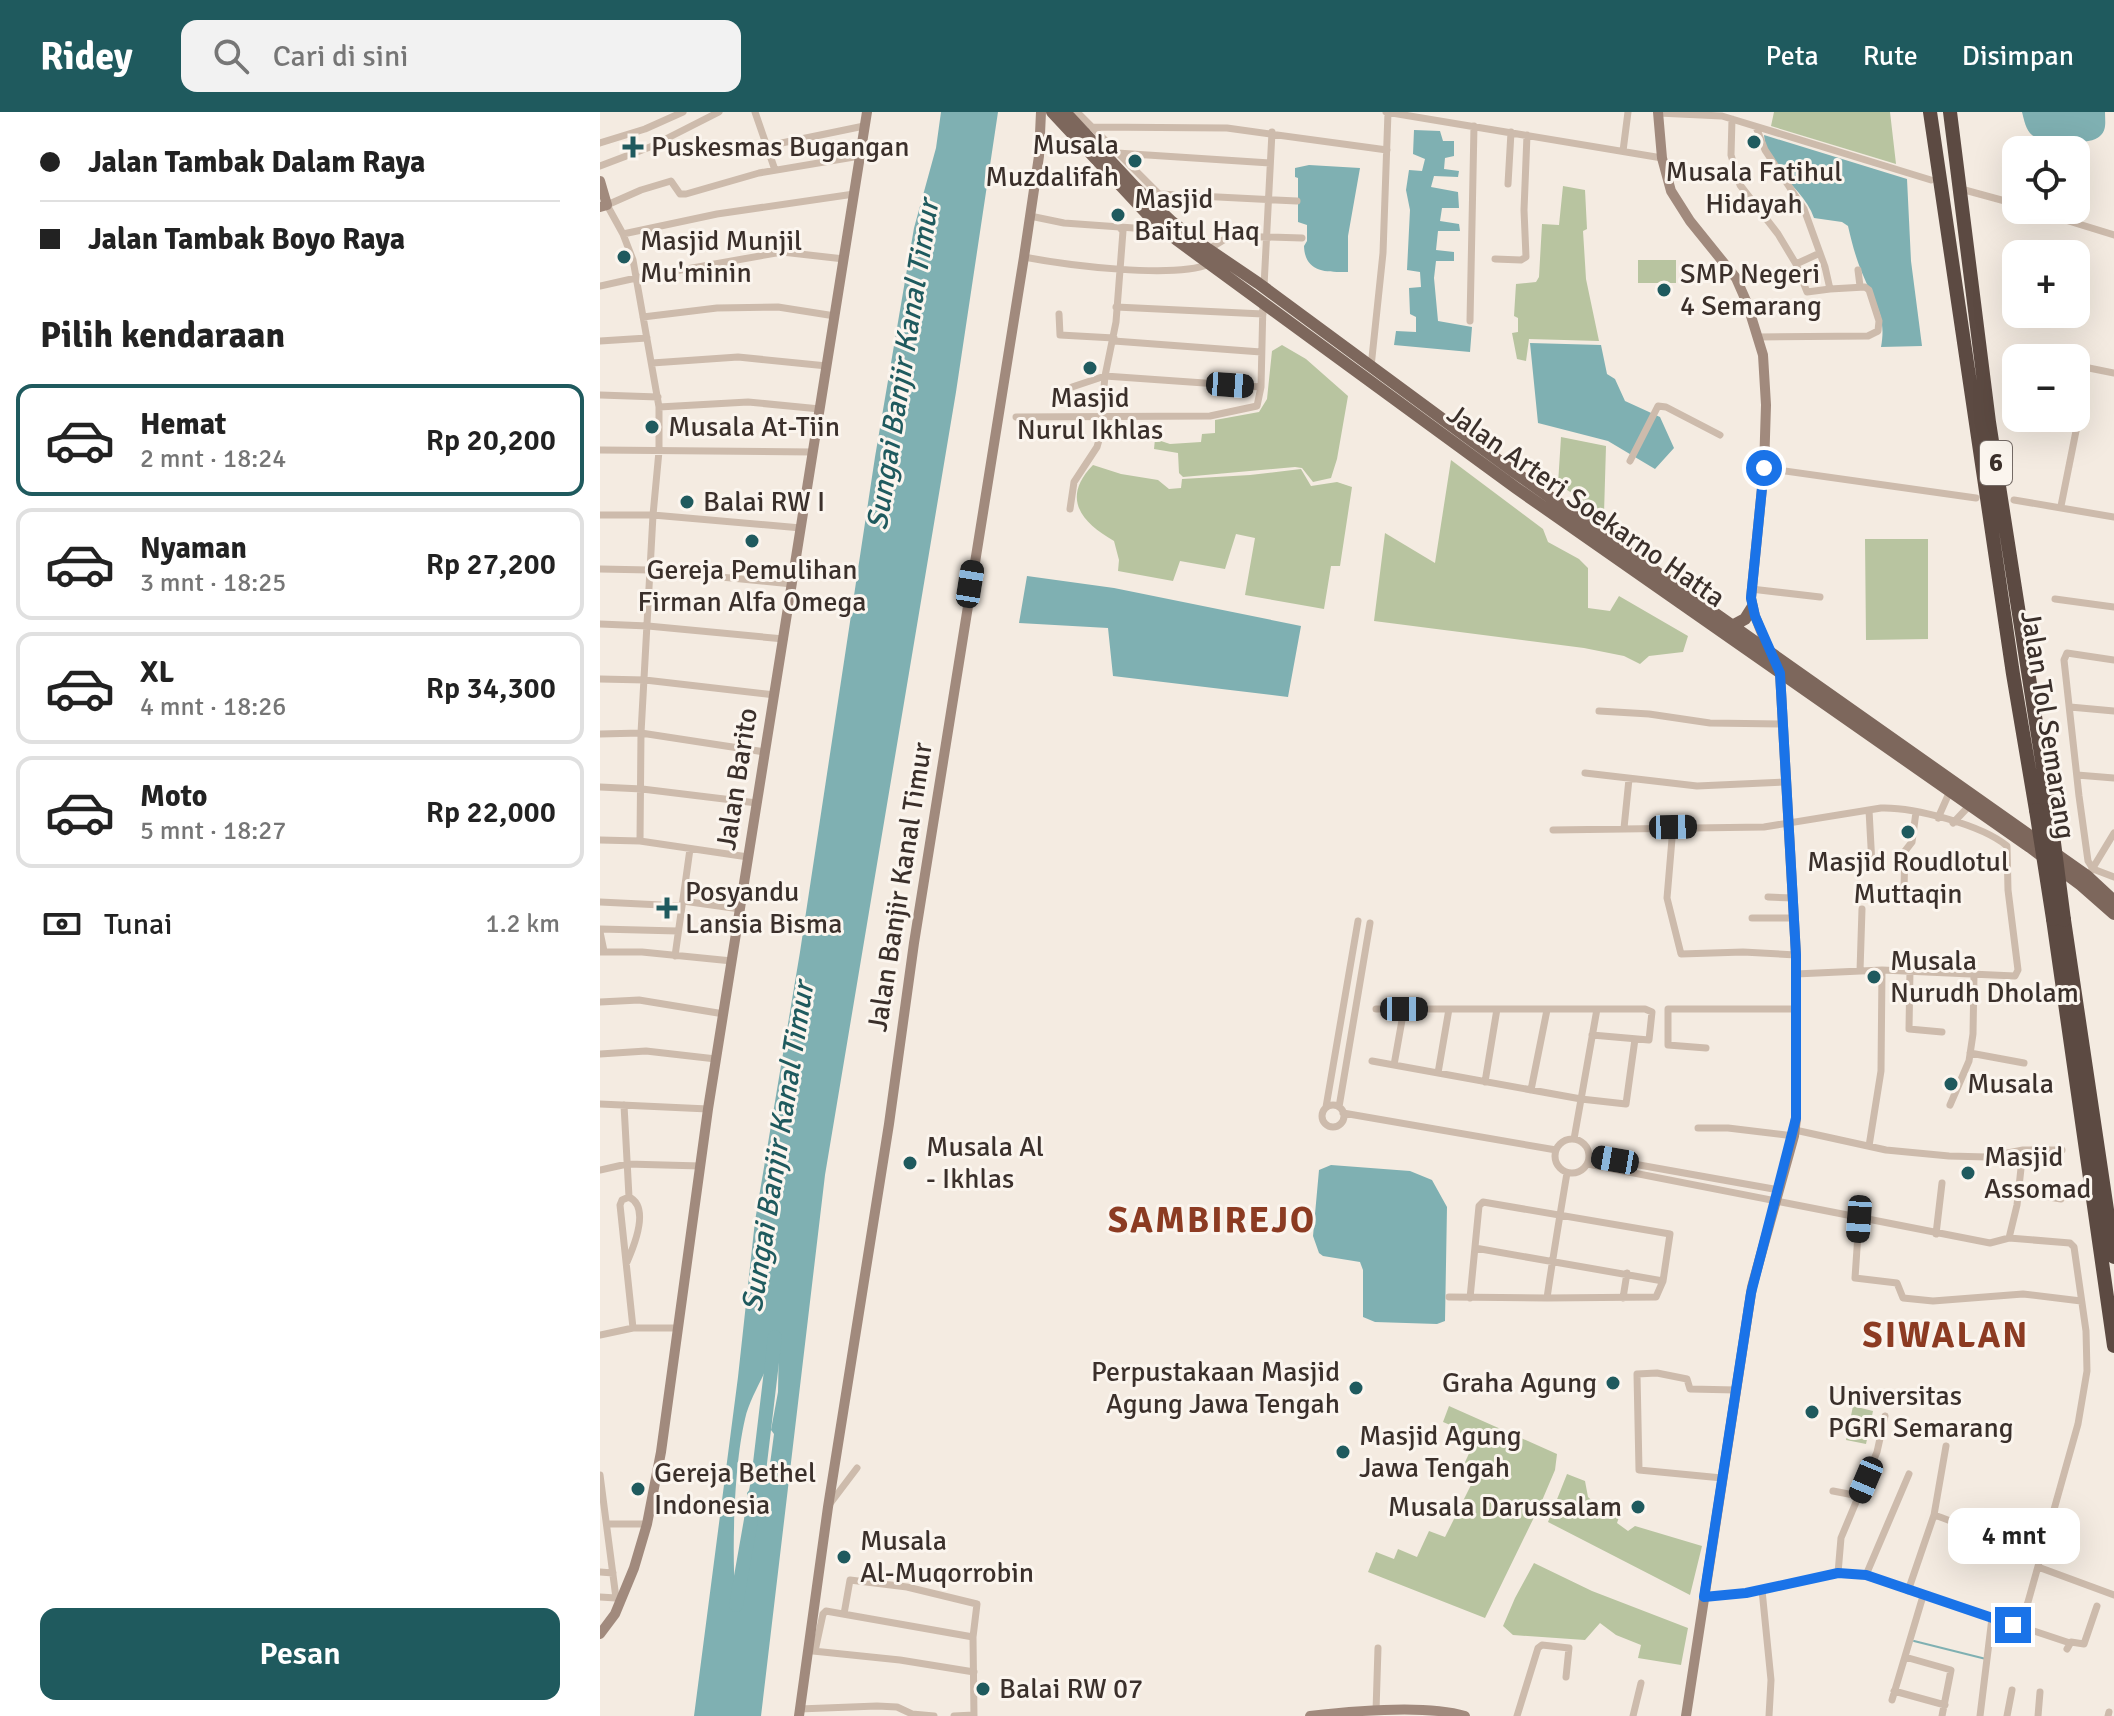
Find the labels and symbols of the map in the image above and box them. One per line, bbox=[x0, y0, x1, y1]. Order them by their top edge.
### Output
place label: Musala Muzdalifah bbox=[985, 128, 1119, 194]
place label: Puskesmas Bugangan bbox=[651, 130, 910, 164]
marker: Musala Fatihul Hidayah bbox=[1745, 133, 1763, 151]
marker: Puskesmas Bugangan bbox=[622, 136, 644, 158]
marker: Musala Muzdalifah bbox=[1126, 152, 1144, 170]
place label: Musala Fatihul Hidayah bbox=[1666, 155, 1842, 221]
place label: Masjid Baitul Haq bbox=[1134, 182, 1260, 248]
water label: Sungai Banjir Kanal Timur bbox=[859, 194, 948, 533]
marker: Masjid Baitul Haq bbox=[1109, 206, 1127, 224]
place label: Masjid Munjil Mu'minin bbox=[640, 224, 802, 290]
marker: Masjid Munjil Mu'minin bbox=[615, 248, 633, 266]
place label: SMP Negeri 4 Semarang bbox=[1680, 257, 1822, 323]
marker: SMP Negeri 4 Semarang bbox=[1655, 281, 1673, 299]
marker: Masjid Nurul Ikhlas bbox=[1081, 359, 1099, 377]
car bbox=[1205, 371, 1255, 399]
place label: Masjid Nurul Ikhlas bbox=[1017, 381, 1163, 447]
street label: Jalan Arteri Soekarno Hatta bbox=[1441, 397, 1731, 615]
place label: Musala At-Tiin bbox=[668, 410, 840, 444]
marker: Musala At-Tiin bbox=[643, 418, 661, 436]
road number: 6 bbox=[1980, 441, 2012, 485]
route start bbox=[1746, 450, 1782, 486]
place label: Balai RW I bbox=[703, 485, 825, 519]
marker: Balai RW I bbox=[678, 493, 696, 511]
marker: Gereja Pemulihan Firman Alfa Omega bbox=[743, 532, 761, 550]
place label: Gereja Pemulihan Firman Alfa Omega bbox=[638, 553, 866, 619]
car bbox=[954, 558, 986, 610]
street label: Jalan Tol Semarang bbox=[2013, 608, 2083, 842]
street label: Jalan Barito bbox=[709, 706, 765, 852]
street label: Jalan Banjir Kanal Timur bbox=[860, 739, 940, 1034]
car bbox=[1649, 815, 1697, 839]
marker: Masjid Roudlotul Muttaqin bbox=[1899, 823, 1917, 841]
place label: Masjid Roudlotul Muttaqin bbox=[1807, 845, 2009, 911]
place label: Posyandu Lansia Bisma bbox=[685, 875, 842, 941]
marker: Posyandu Lansia Bisma bbox=[656, 897, 678, 919]
place label: Musala Nurudh Dholam bbox=[1890, 944, 2079, 1010]
marker: Musala Nurudh Dholam bbox=[1865, 968, 1883, 986]
water label: Sungai Banjir Kanal Timur bbox=[734, 976, 823, 1315]
car bbox=[1380, 997, 1428, 1021]
place label: Musala bbox=[1967, 1067, 2054, 1101]
marker: Musala bbox=[1942, 1075, 1960, 1093]
place label: Musala Al - Ikhlas bbox=[926, 1130, 1044, 1196]
place label: Masjid Assomad bbox=[1984, 1140, 2091, 1206]
car bbox=[1589, 1144, 1641, 1176]
marker: Musala Al - Ikhlas bbox=[901, 1154, 919, 1172]
marker: Masjid Assomad bbox=[1959, 1164, 1977, 1182]
car bbox=[1845, 1194, 1873, 1244]
district label: SAMBIREJO bbox=[1108, 1198, 1316, 1243]
district label: SIWALAN bbox=[1863, 1313, 2029, 1358]
place label: Perpustakaan Masjid Agung Jawa Tengah bbox=[1091, 1355, 1340, 1421]
place label: Graha Agung bbox=[1442, 1366, 1597, 1400]
marker: Graha Agung bbox=[1604, 1374, 1622, 1392]
marker: Perpustakaan Masjid Agung Jawa Tengah bbox=[1347, 1379, 1365, 1397]
place label: Universitas PGRI Semarang bbox=[1828, 1379, 2014, 1445]
marker: Universitas PGRI Semarang bbox=[1803, 1403, 1821, 1421]
place label: Masjid Agung Jawa Tengah bbox=[1359, 1419, 1522, 1485]
marker: Masjid Agung Jawa Tengah bbox=[1334, 1443, 1352, 1461]
car bbox=[1846, 1453, 1886, 1507]
place label: Gereja Bethel Indonesia bbox=[654, 1456, 816, 1522]
marker: Gereja Bethel Indonesia bbox=[629, 1480, 647, 1498]
place label: Musala Darussalam bbox=[1388, 1490, 1622, 1524]
marker: Musala Darussalam bbox=[1629, 1498, 1647, 1516]
callout: 4 mnt bbox=[1947, 1509, 2079, 1565]
place label: Musala Al-Muqorrobin bbox=[860, 1524, 1034, 1590]
marker: Musala Al-Muqorrobin bbox=[835, 1548, 853, 1566]
route end bbox=[1995, 1607, 2031, 1643]
place label: Balai RW 07 bbox=[999, 1672, 1143, 1706]
marker: Balai RW 07 bbox=[974, 1680, 992, 1698]

